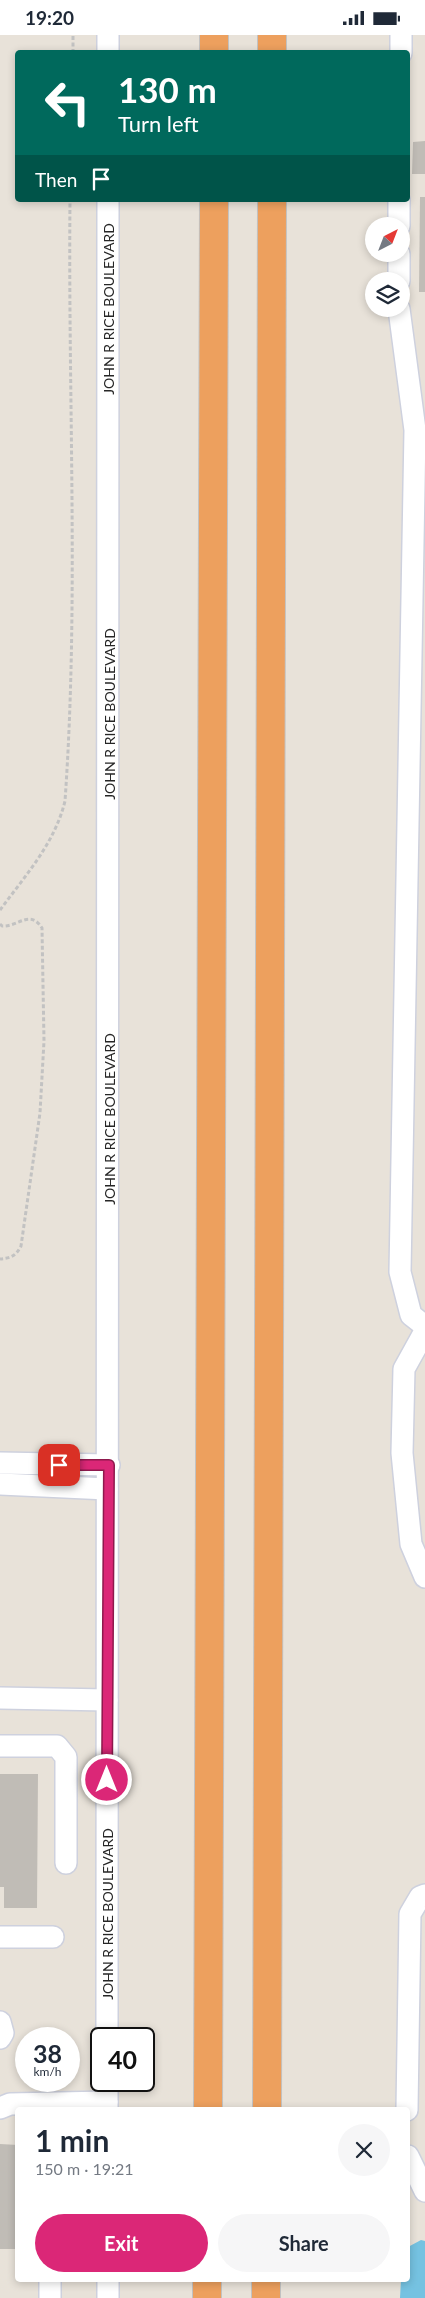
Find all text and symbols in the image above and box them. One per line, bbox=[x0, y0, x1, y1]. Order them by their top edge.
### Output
text: 19:20 bbox=[25, 6, 74, 29]
text: 130 m bbox=[118, 68, 217, 110]
icon: left bbox=[35, 70, 100, 135]
text: Turn left bbox=[118, 110, 199, 137]
icon: arrive bbox=[87, 165, 115, 193]
text: Then bbox=[35, 168, 77, 191]
north arrow bbox=[365, 217, 410, 263]
map controls bbox=[365, 217, 410, 317]
street label: JOHN R RICE BOULEVARD bbox=[100, 223, 117, 395]
button: layers bbox=[365, 272, 410, 317]
street label: JOHN R RICE BOULEVARD bbox=[101, 628, 118, 800]
street label: JOHN R RICE BOULEVARD bbox=[101, 1033, 118, 1205]
pin bbox=[38, 1444, 80, 1486]
icon: arrive bbox=[45, 1451, 73, 1479]
position arrow bbox=[80, 1753, 132, 1805]
street label: JOHN R RICE BOULEVARD bbox=[99, 1828, 116, 2000]
speed limit sign: 40 bbox=[90, 2027, 155, 2092]
text: 38 bbox=[33, 2038, 62, 2068]
text: km/h bbox=[33, 2064, 62, 2079]
text: 1 min bbox=[35, 2122, 109, 2158]
button: close bbox=[338, 2124, 390, 2176]
text: 150 m · 19:21 bbox=[35, 2159, 134, 2178]
button: Exit bbox=[35, 2214, 208, 2272]
button: Share bbox=[218, 2214, 390, 2272]

